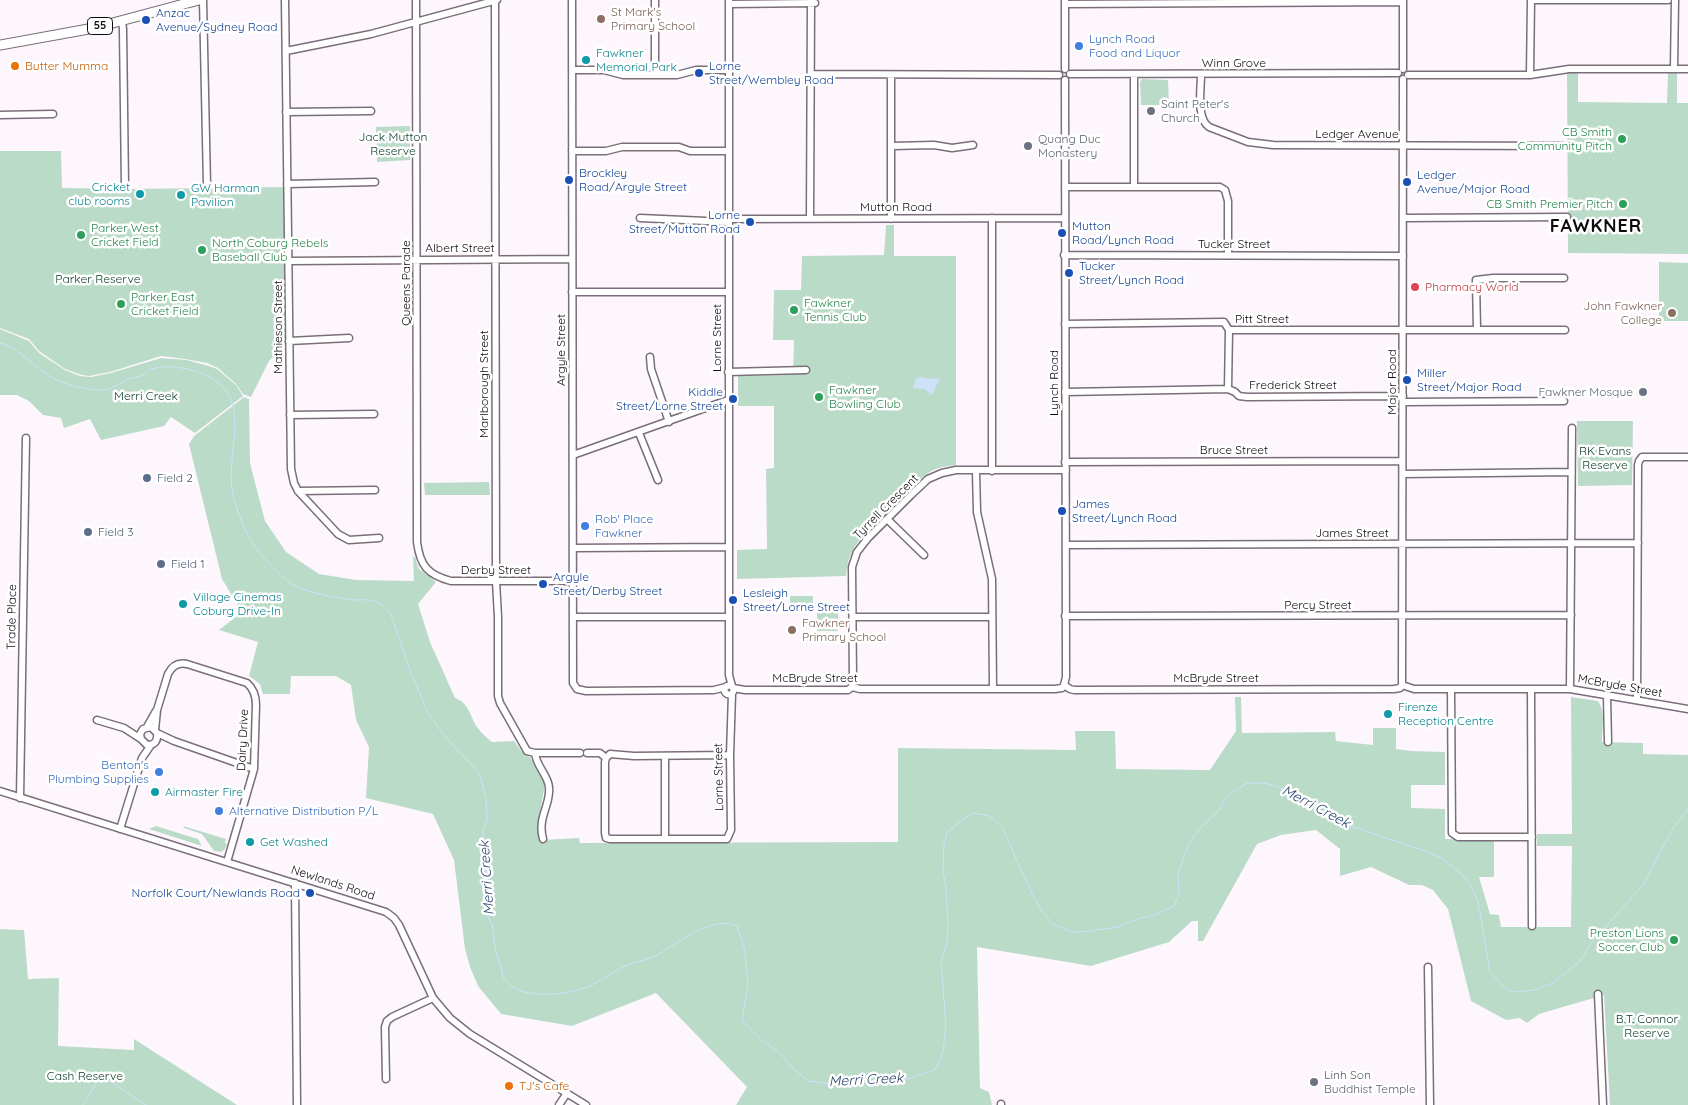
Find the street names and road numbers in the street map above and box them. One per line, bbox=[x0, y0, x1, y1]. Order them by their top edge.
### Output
road number: 55 bbox=[88, 18, 112, 34]
street label: Winn Grove bbox=[1202, 56, 1266, 70]
street label: Ledger Avenue bbox=[1315, 127, 1399, 141]
street label: Mutton Road bbox=[860, 200, 932, 214]
street label: Tucker Street bbox=[1198, 237, 1270, 251]
street label: Queens Parade bbox=[399, 240, 413, 326]
street label: Albert Street bbox=[425, 241, 495, 255]
street label: Mathieson Street bbox=[271, 280, 285, 374]
street label: Lorne Street bbox=[710, 304, 724, 372]
street label: Pitt Street bbox=[1235, 312, 1289, 326]
street label: Argyle Street bbox=[554, 314, 568, 386]
street label: Marlborough Street bbox=[477, 330, 491, 438]
street label: Major Road bbox=[1385, 349, 1399, 415]
street label: Lynch Road bbox=[1047, 350, 1061, 416]
street label: Frederick Street bbox=[1249, 378, 1337, 392]
street label: Bruce Street bbox=[1200, 443, 1268, 457]
street label: Tyrrell Crescent bbox=[850, 471, 922, 543]
street label: James Street bbox=[1315, 526, 1389, 540]
street label: Derby Street bbox=[461, 563, 531, 577]
street label: Trade Place bbox=[4, 584, 20, 650]
street label: Percy Street bbox=[1284, 598, 1352, 612]
street label: McBryde Street bbox=[772, 671, 858, 685]
street label: McBryde Street bbox=[1173, 671, 1259, 685]
street label: McBryde Street bbox=[1577, 671, 1663, 701]
street label: Dairy Drive bbox=[234, 709, 252, 771]
street label: Lorne Street bbox=[711, 743, 727, 811]
street label: Newlands Road bbox=[289, 863, 377, 903]

